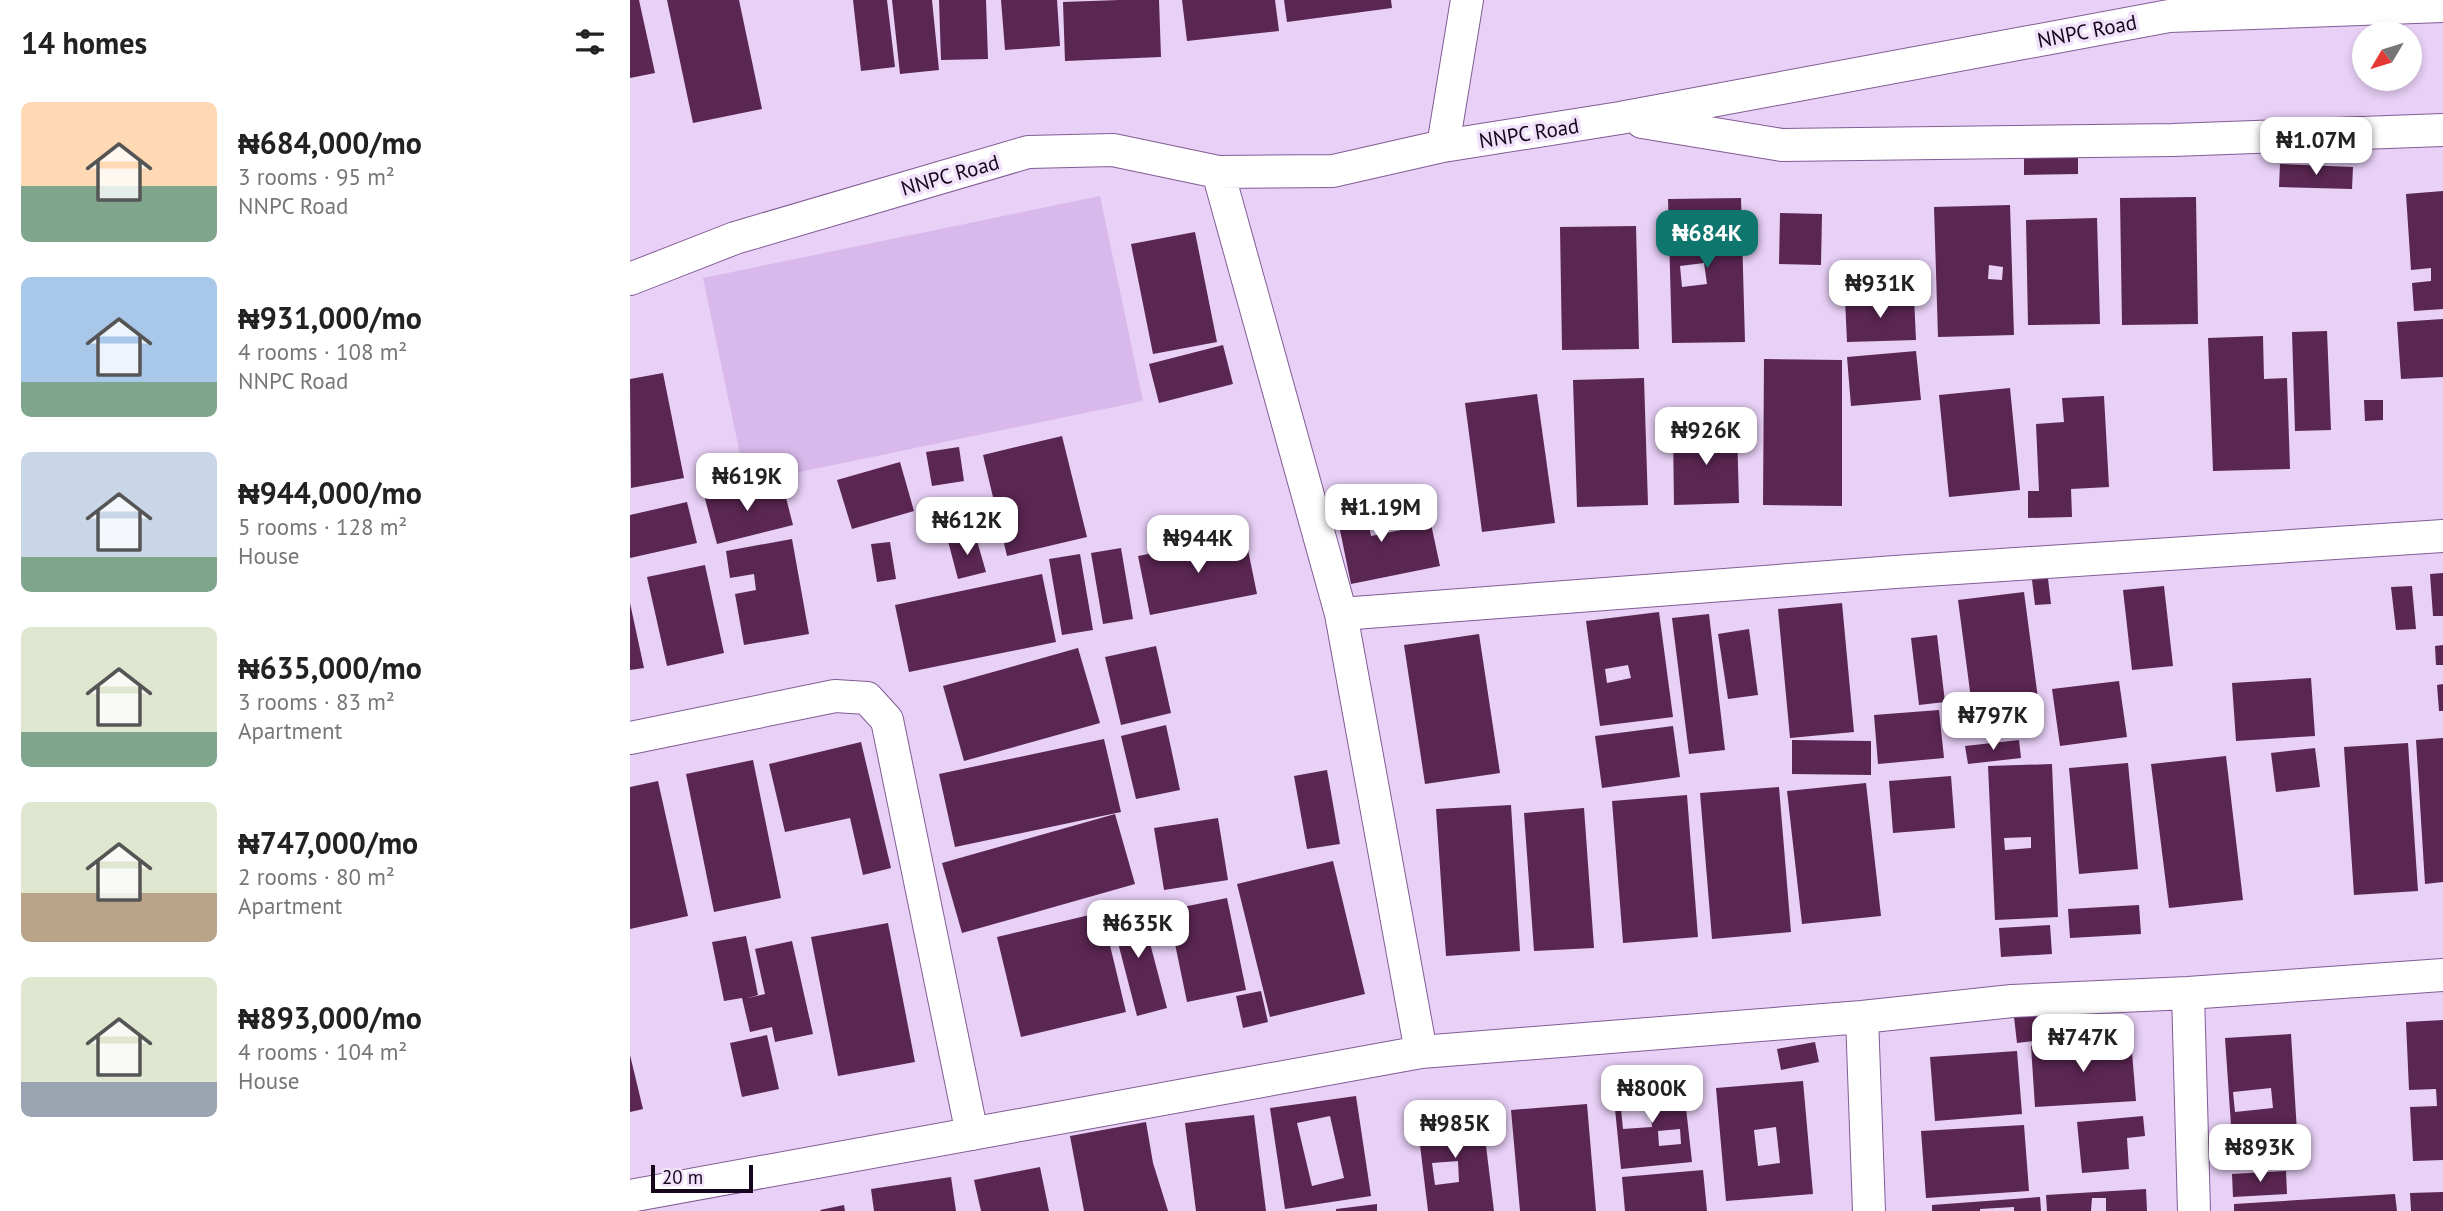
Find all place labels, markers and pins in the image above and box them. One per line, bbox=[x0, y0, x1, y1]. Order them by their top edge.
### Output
pin: ₦1.07M bbox=[2259, 118, 2373, 177]
pin: ₦684K bbox=[1658, 210, 1756, 270]
pin: ₦931K bbox=[1831, 260, 1929, 320]
pin: ₦926K bbox=[1657, 407, 1755, 467]
pin: ₦619K bbox=[698, 454, 796, 513]
pin: ₦1.19M bbox=[1324, 484, 1438, 544]
pin: ₦612K bbox=[918, 498, 1016, 557]
pin: ₦944K bbox=[1149, 516, 1247, 575]
pin: ₦797K bbox=[1944, 692, 2042, 752]
pin: ₦635K bbox=[1089, 900, 1187, 960]
pin: ₦747K bbox=[2034, 1014, 2132, 1074]
pin: ₦800K bbox=[1603, 1066, 1701, 1125]
pin: ₦985K bbox=[1406, 1100, 1504, 1160]
pin: ₦893K bbox=[2211, 1124, 2309, 1184]

